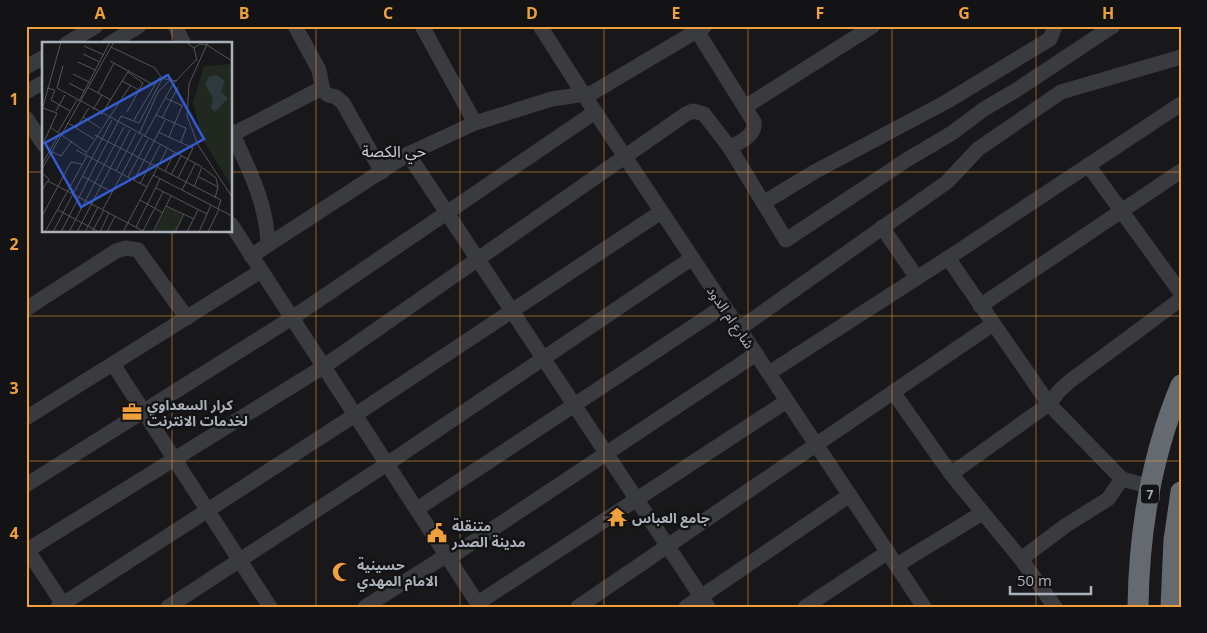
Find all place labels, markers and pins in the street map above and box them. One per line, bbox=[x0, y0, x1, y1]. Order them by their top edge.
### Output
place label: كرار السعداوي لخدمات الانترنت bbox=[147, 395, 248, 430]
office icon: كرار السعداوي لخدمات الانترنت bbox=[121, 401, 143, 423]
temple icon: جامع العباس bbox=[606, 506, 628, 528]
place label: جامع العباس bbox=[632, 508, 710, 528]
place label: متنقلة مدينة الصدر bbox=[451, 516, 526, 551]
public building icon: متنقلة مدينة الصدر bbox=[426, 522, 448, 544]
place label: حسينية الامام المهدي bbox=[357, 555, 438, 592]
mosque icon: حسينية الامام المهدي bbox=[331, 561, 353, 583]

